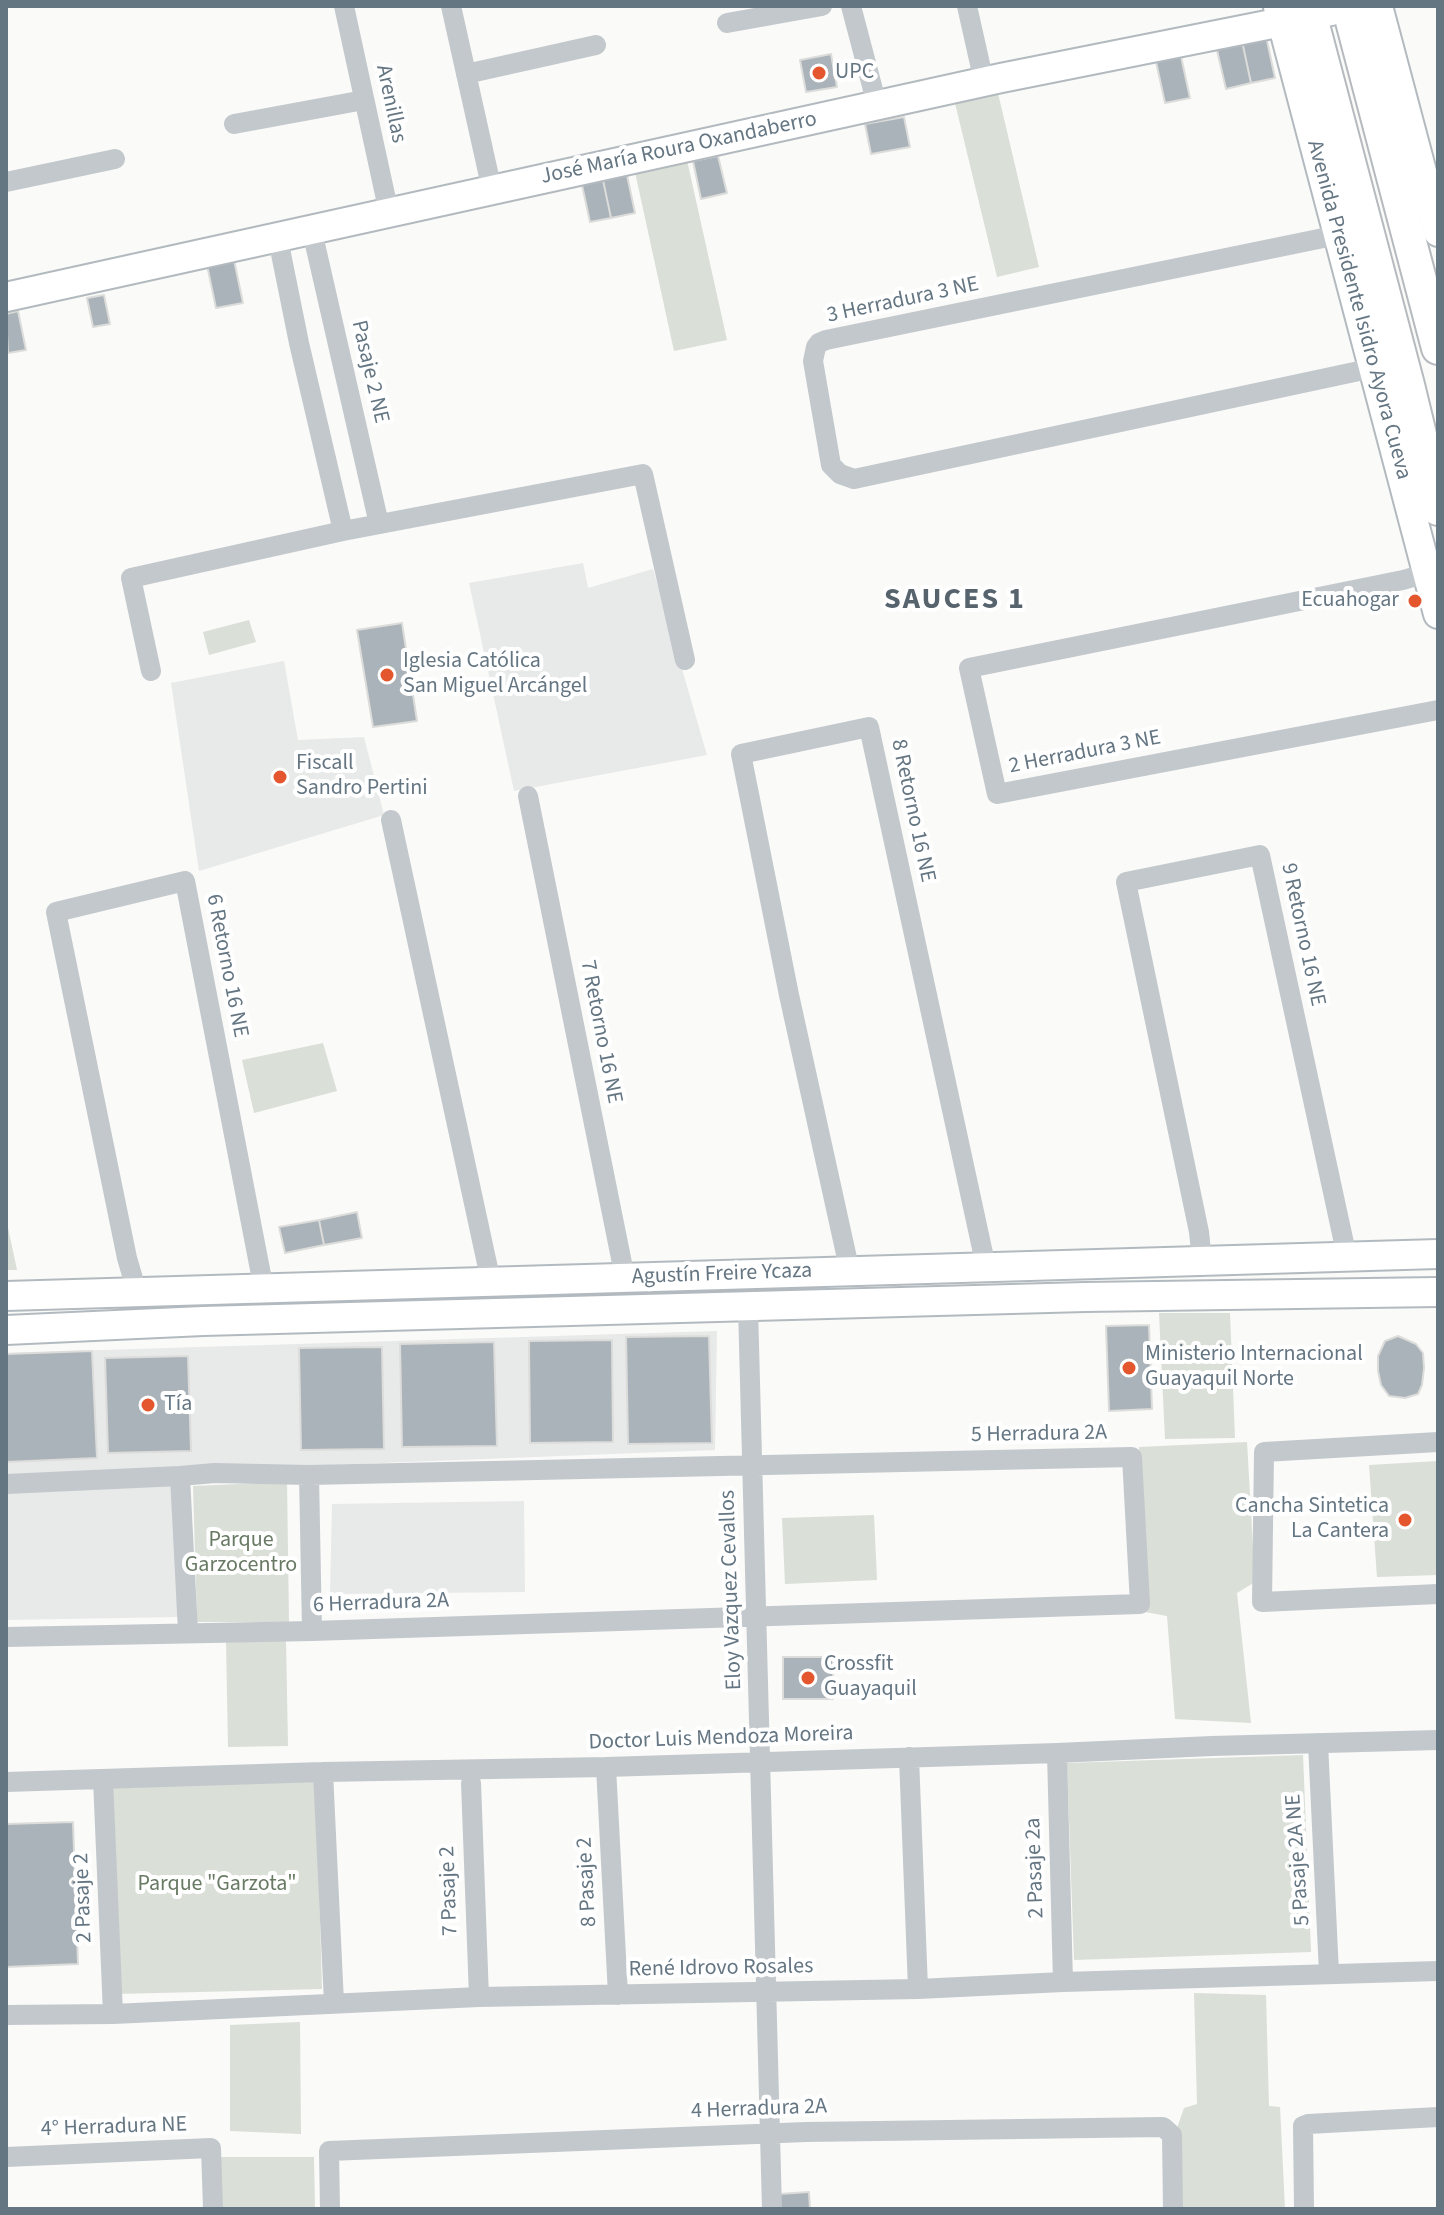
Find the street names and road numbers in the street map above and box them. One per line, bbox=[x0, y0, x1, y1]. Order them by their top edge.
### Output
street label: Arenillas bbox=[369, 62, 411, 146]
street label: José María Roura Oxandaberro bbox=[538, 107, 820, 191]
street label: Avenida Presidente Isidro Ayora Cueva bbox=[1300, 137, 1416, 483]
street label: 3 Herradura 3 NE bbox=[825, 272, 981, 330]
street label: Pasaje 2 NE bbox=[344, 318, 394, 426]
street label: 2 Herradura 3 NE bbox=[1007, 725, 1163, 781]
street label: 8 Retorno 16 NE bbox=[884, 737, 940, 885]
street label: 9 Retorno 16 NE bbox=[1274, 861, 1330, 1009]
street label: 6 Retorno 16 NE bbox=[199, 892, 253, 1040]
street label: 7 Retorno 16 NE bbox=[573, 958, 627, 1106]
street label: Agustín Freire Ycaza bbox=[631, 1259, 813, 1291]
street label: 5 Herradura 2A bbox=[971, 1421, 1107, 1449]
street label: Eloy Vazquez Cevallos bbox=[715, 1489, 749, 1691]
street label: 6 Herradura 2A bbox=[313, 1588, 449, 1620]
street label: Doctor Luis Mendoza Moreira bbox=[588, 1721, 854, 1757]
street label: 5 Pasaje 2A NE bbox=[1281, 1793, 1317, 1927]
street label: 2 Pasaje 2a bbox=[1021, 1817, 1051, 1919]
street label: 8 Pasaje 2 bbox=[572, 1836, 604, 1928]
street label: 7 Pasaje 2 bbox=[435, 1846, 465, 1936]
street label: 2 Pasaje 2 bbox=[69, 1853, 99, 1943]
street label: René Idrovo Rosales bbox=[629, 1954, 813, 1984]
street label: 4 Herradura 2A bbox=[691, 2094, 827, 2126]
street label: 4° Herradura NE bbox=[40, 2112, 188, 2144]

